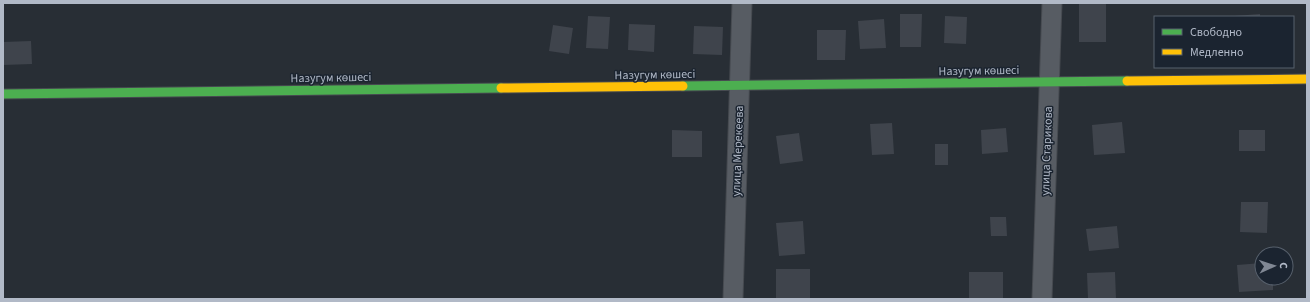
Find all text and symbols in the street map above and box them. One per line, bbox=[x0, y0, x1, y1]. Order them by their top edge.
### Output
legend bbox=[1154, 16, 1294, 68]
text: Свободно bbox=[1190, 24, 1242, 41]
text: Медленно bbox=[1190, 44, 1244, 61]
street label: Назугум көшесі bbox=[938, 62, 1020, 80]
street label: Назугум көшесі bbox=[614, 66, 696, 84]
street label: Назугум көшесі bbox=[290, 69, 372, 87]
street label: улица Мерекеева bbox=[728, 105, 748, 197]
street label: улица Старикова bbox=[1037, 106, 1057, 196]
north arrow bbox=[1254, 246, 1294, 286]
text: С bbox=[1276, 262, 1291, 270]

